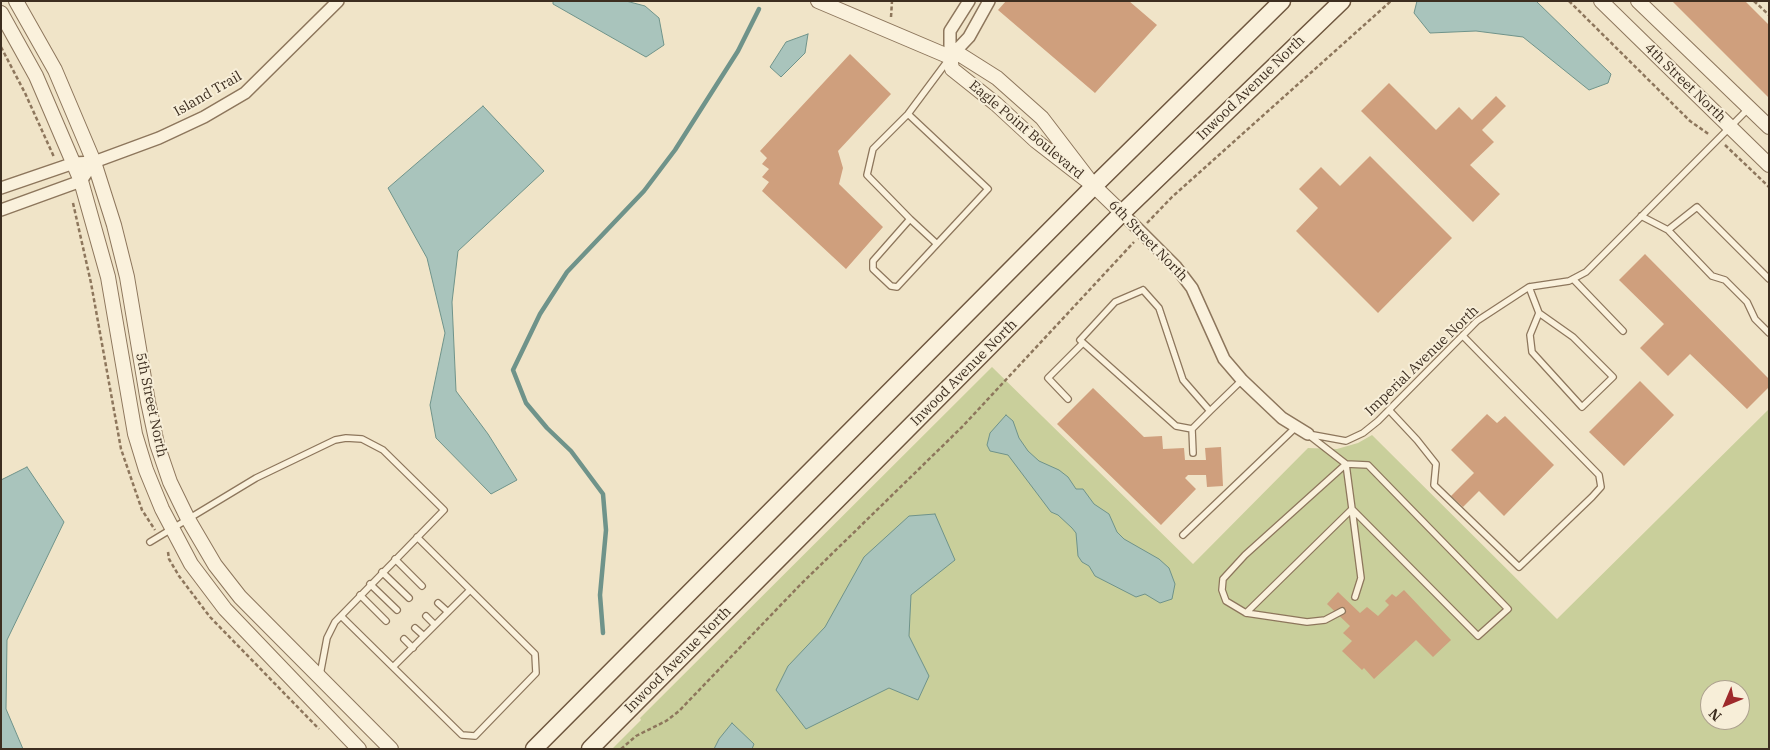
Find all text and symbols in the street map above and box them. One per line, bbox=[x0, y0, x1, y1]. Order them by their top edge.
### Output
street label: Inwood Avenue North bbox=[1194, 32, 1308, 144]
street label: 4th Street North bbox=[1641, 40, 1729, 126]
street label: Island Trail bbox=[171, 68, 245, 120]
street label: Eagle Point Boulevard bbox=[965, 77, 1087, 183]
street label: 6th Street North bbox=[1105, 197, 1191, 285]
street label: Imperial Avenue North bbox=[1362, 302, 1482, 420]
street label: Inwood Avenue North bbox=[907, 316, 1021, 430]
street label: 5th Street North bbox=[132, 351, 170, 459]
street label: Inwood Avenue North bbox=[621, 603, 735, 717]
north arrow bbox=[1700, 680, 1750, 730]
text: N bbox=[1705, 705, 1725, 725]

